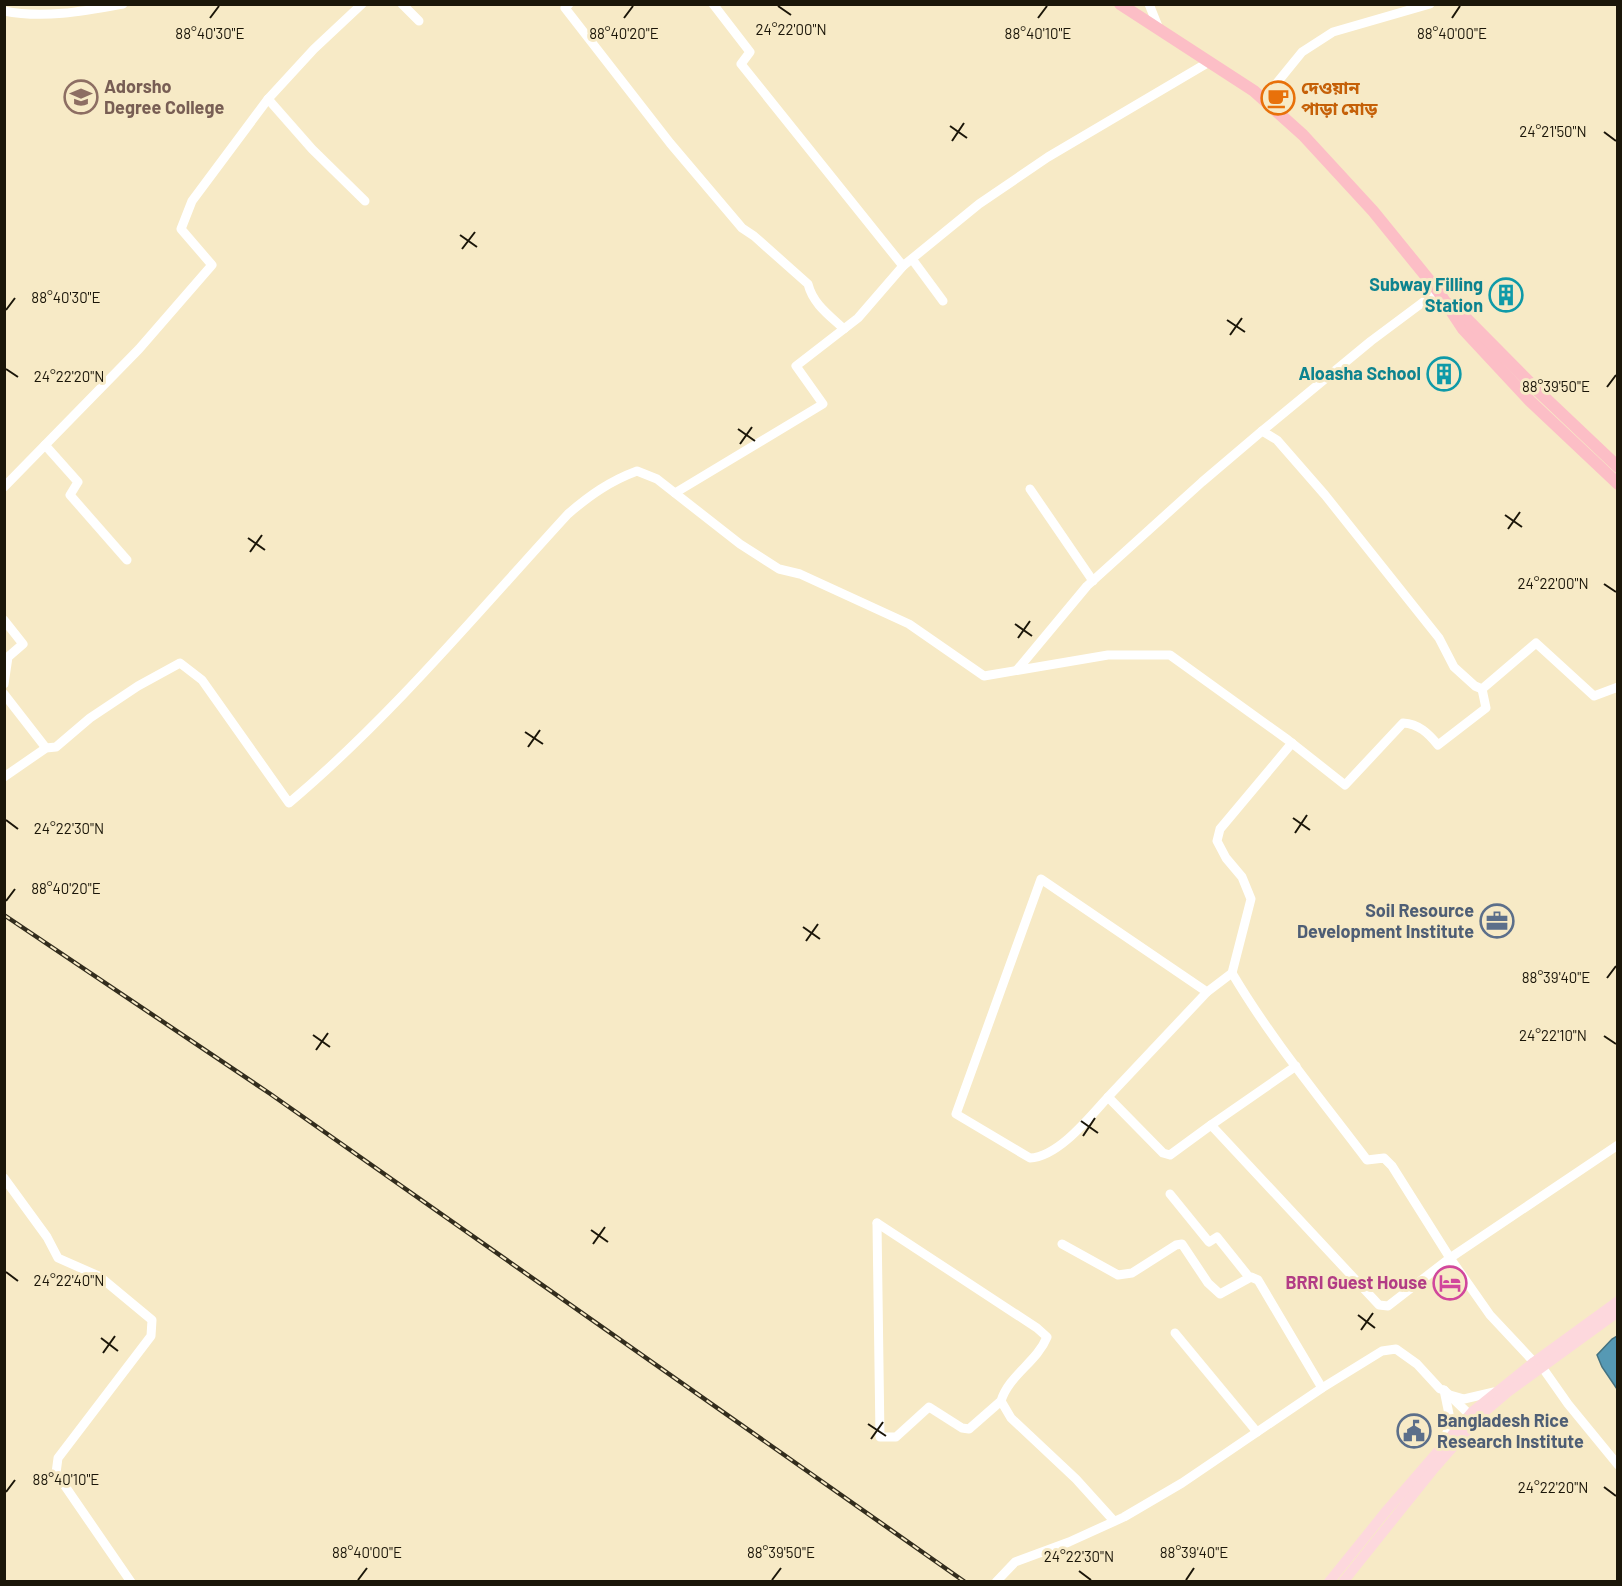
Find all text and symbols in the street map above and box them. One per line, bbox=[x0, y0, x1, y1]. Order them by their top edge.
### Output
text: 24°22'00"N bbox=[755, 20, 827, 38]
text: 88°40'30"E bbox=[175, 24, 245, 42]
text: 88°40'20"E bbox=[589, 24, 659, 42]
text: 88°40'10"E bbox=[1005, 24, 1071, 42]
text: 88°40'00"E bbox=[1417, 24, 1487, 42]
place label: Adorsho Degree College bbox=[104, 75, 224, 118]
place label: দেওয়ান পাড়া মোড় bbox=[1301, 76, 1379, 119]
school or university icon: Adorsho Degree College bbox=[63, 79, 99, 115]
cafe icon: দেওয়ান পাড়া মোড় bbox=[1260, 80, 1296, 116]
text: 24°21'50"N bbox=[1519, 122, 1587, 140]
place label: Subway Filling Station bbox=[1369, 273, 1483, 316]
building icon: Subway Filling Station bbox=[1488, 277, 1524, 313]
text: 88°40'30"E bbox=[31, 288, 101, 306]
building icon: Aloasha School bbox=[1426, 356, 1462, 392]
place label: Aloasha School bbox=[1298, 362, 1421, 384]
text: 24°22'20"N bbox=[34, 367, 104, 385]
text: 88°39'50"E bbox=[1522, 377, 1590, 395]
text: 24°22'00"N bbox=[1517, 574, 1589, 592]
text: 24°22'30"N bbox=[34, 819, 104, 837]
text: 88°40'20"E bbox=[31, 879, 101, 897]
place label: Soil Resource Development Institute bbox=[1297, 899, 1474, 942]
office icon: Soil Resource Development Institute bbox=[1479, 903, 1515, 939]
text: 88°39'40"E bbox=[1522, 968, 1590, 986]
text: 24°22'10"N bbox=[1519, 1026, 1587, 1044]
hotel icon: BRRI Guest House bbox=[1432, 1265, 1468, 1301]
text: 24°22'40"N bbox=[34, 1271, 104, 1289]
place label: BRRI Guest House bbox=[1285, 1271, 1427, 1293]
place label: Bangladesh Rice Research Institute bbox=[1437, 1409, 1584, 1452]
public building icon: Bangladesh Rice Research Institute bbox=[1396, 1413, 1432, 1449]
text: 88°40'10"E bbox=[33, 1470, 99, 1488]
text: 24°22'20"N bbox=[1518, 1478, 1588, 1496]
text: 88°40'00"E bbox=[332, 1543, 402, 1561]
text: 88°39'50"E bbox=[747, 1543, 815, 1561]
text: 88°39'40"E bbox=[1160, 1543, 1228, 1561]
text: 24°22'30"N bbox=[1044, 1547, 1114, 1565]

